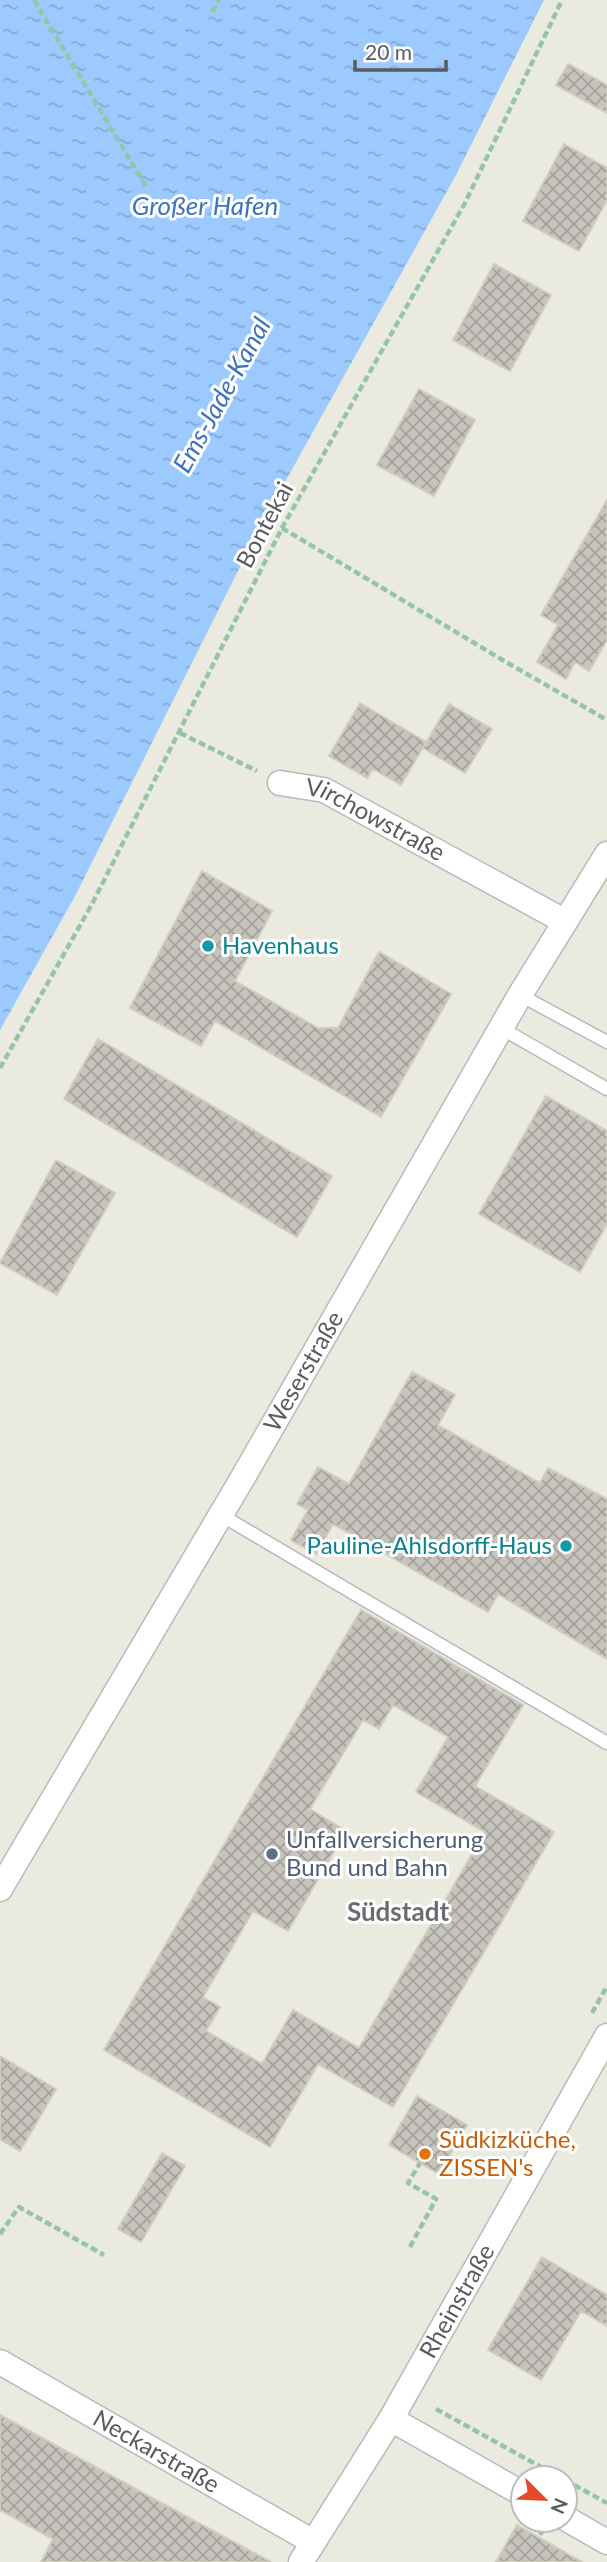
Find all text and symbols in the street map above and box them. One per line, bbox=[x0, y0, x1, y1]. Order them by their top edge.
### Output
scale bar bbox=[355, 28, 446, 72]
text: 20 m bbox=[365, 39, 412, 64]
water label: Großer Hafen bbox=[132, 189, 278, 221]
water label: Ems-Jade-Kanal bbox=[165, 311, 277, 478]
street label: Bontekai bbox=[229, 476, 298, 572]
street label: Virchowstraße bbox=[304, 771, 450, 866]
place label: Havenhaus bbox=[222, 930, 339, 959]
marker: Havenhaus bbox=[200, 938, 216, 954]
street label: Weserstraße bbox=[256, 1305, 348, 1436]
place label: Pauline-Ahlsdorff-Haus bbox=[307, 1530, 552, 1559]
marker: Pauline-Ahlsdorff-Haus bbox=[558, 1538, 574, 1554]
place label: Unfallversicherung Bund und Bahn bbox=[286, 1824, 483, 1881]
marker: Unfallversicherung Bund und Bahn bbox=[264, 1846, 280, 1862]
district label: Südstadt bbox=[347, 1895, 449, 1927]
place label: Südkizküche, ZISSEN's bbox=[439, 2124, 576, 2181]
marker: Südkizküche, ZISSEN's bbox=[417, 2146, 433, 2162]
street label: Rheinstraße bbox=[412, 2239, 500, 2363]
street label: Neckarstraße bbox=[88, 2403, 225, 2498]
north arrow bbox=[509, 2464, 579, 2534]
text: N bbox=[547, 2495, 573, 2517]

